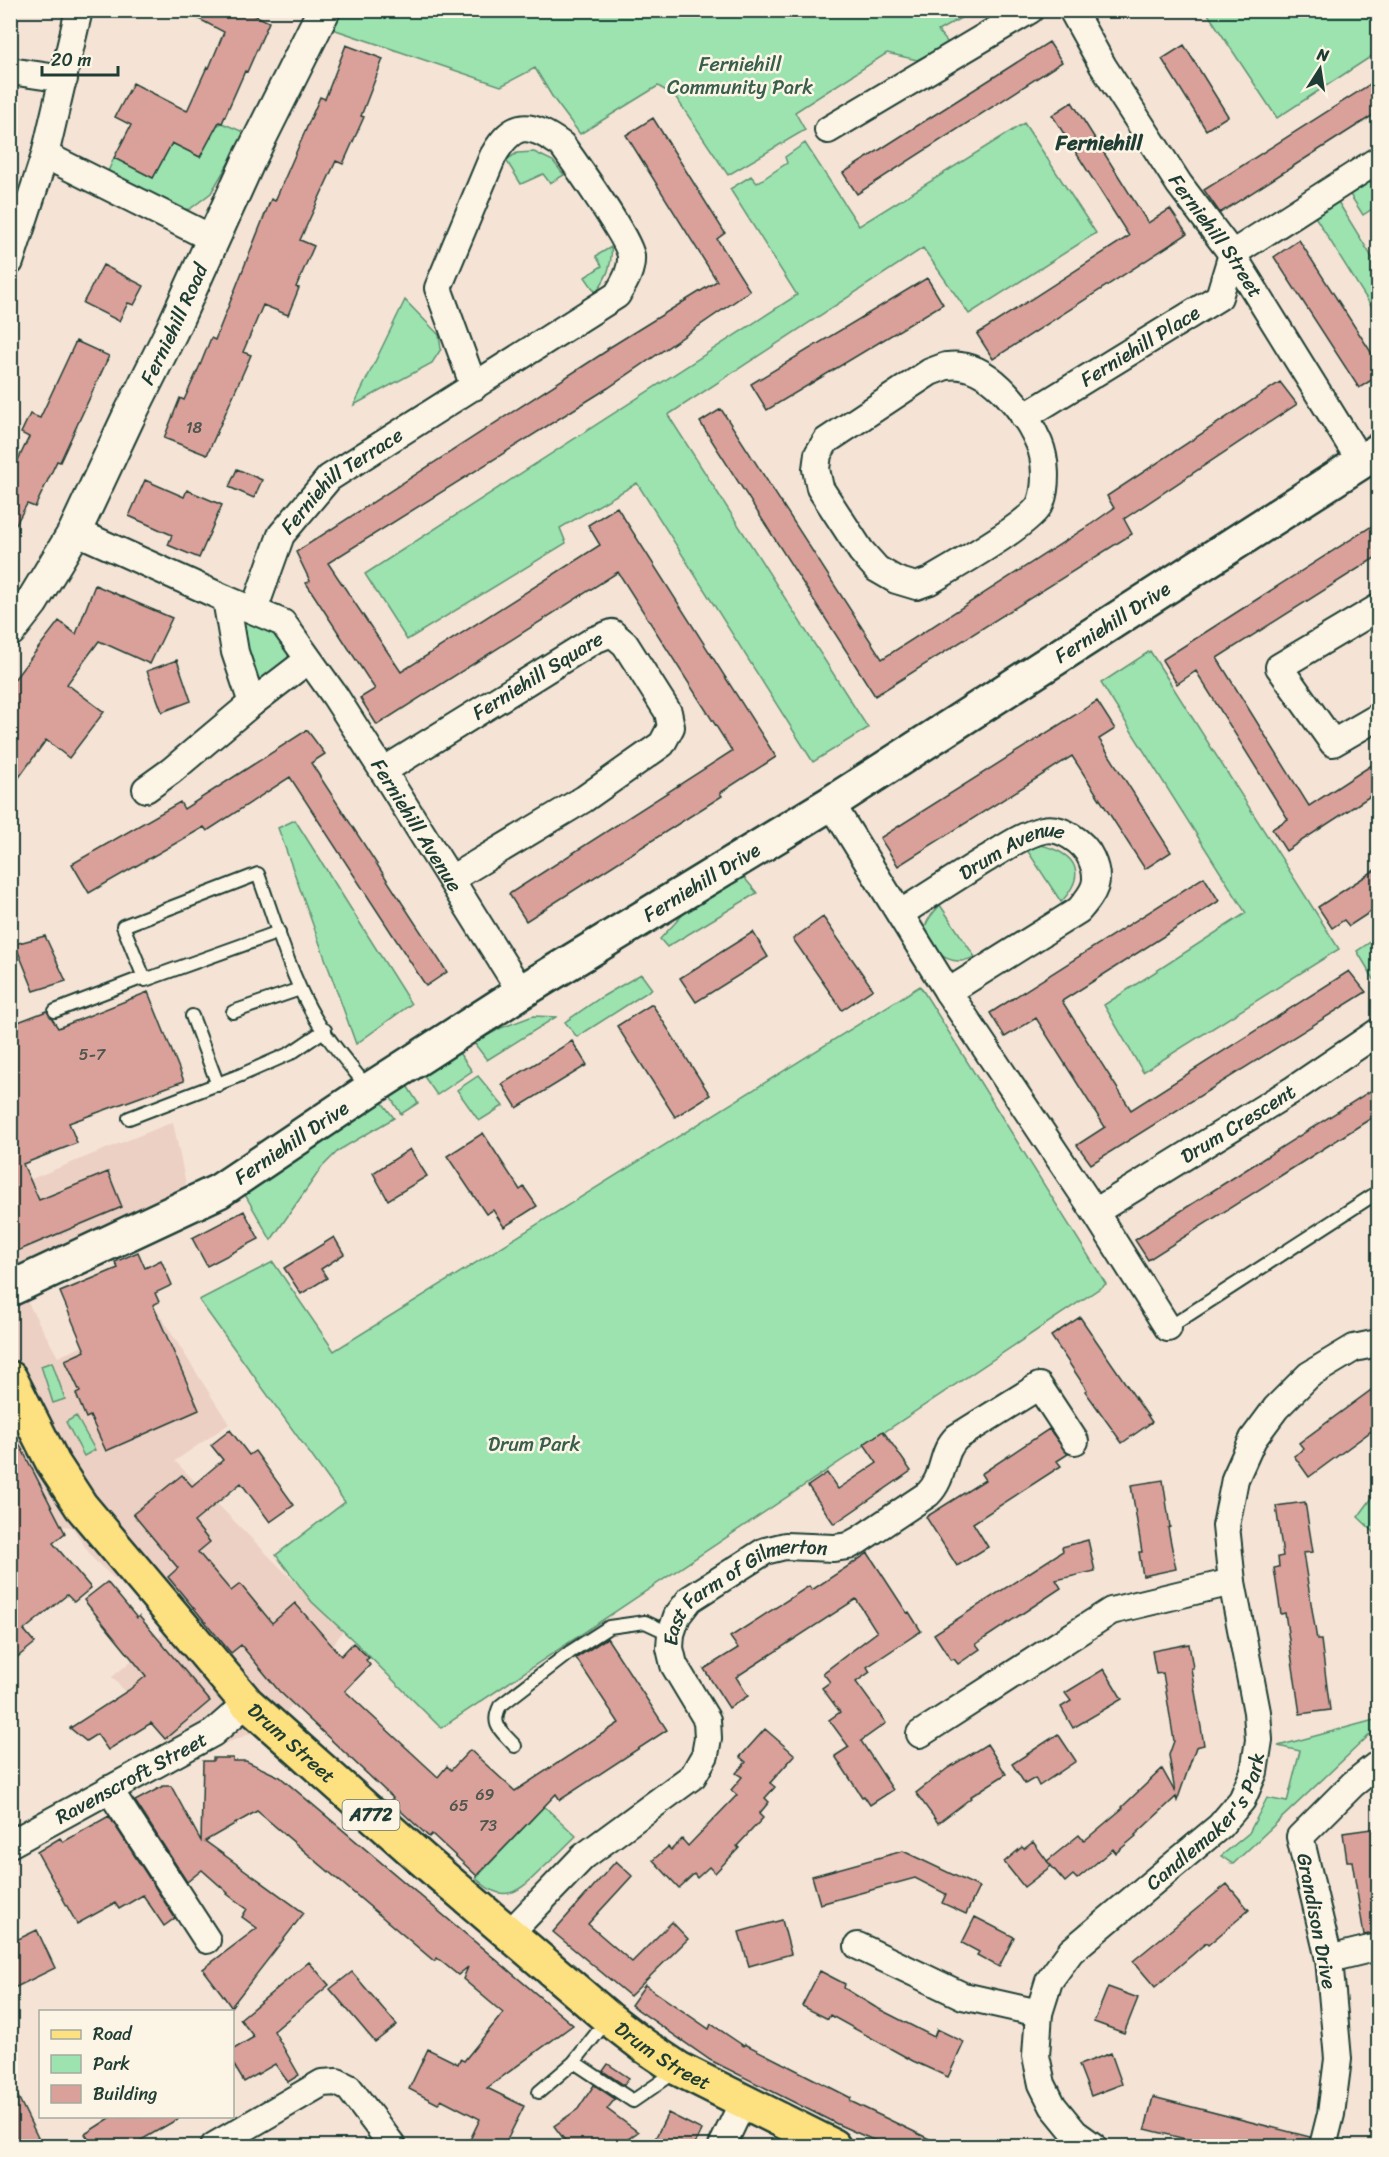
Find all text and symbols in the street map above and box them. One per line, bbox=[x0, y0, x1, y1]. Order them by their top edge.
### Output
scale bar bbox=[42, 39, 118, 77]
north arrow bbox=[1290, 39, 1350, 99]
text: N bbox=[1314, 39, 1332, 70]
text: 20 m bbox=[51, 44, 91, 76]
park label: Ferniehill Community Park bbox=[667, 47, 813, 105]
district label: Ferniehill bbox=[1055, 124, 1143, 162]
street label: Ferniehill Street bbox=[1159, 167, 1272, 305]
street label: Ferniehill Road bbox=[130, 256, 219, 391]
street label: Ferniehill Place bbox=[1073, 296, 1207, 397]
house number: 18 bbox=[186, 413, 203, 442]
street label: Ferniehill Terrace bbox=[271, 418, 410, 543]
street label: Ferniehill Drive bbox=[1047, 572, 1178, 673]
street label: Ferniehill Square bbox=[465, 621, 608, 730]
street label: Ferniehill Avenue bbox=[361, 751, 472, 899]
street label: Drum Avenue bbox=[952, 812, 1070, 890]
street label: Ferniehill Drive bbox=[636, 833, 768, 932]
house number: 5-7 bbox=[79, 1040, 106, 1069]
street label: Drum Crescent bbox=[1173, 1075, 1303, 1173]
street label: Ferniehill Drive bbox=[227, 1091, 357, 1194]
park label: Drum Park bbox=[488, 1427, 580, 1462]
street label: East Farm of Gilmerton bbox=[653, 1529, 828, 1647]
street label: Drum Street bbox=[239, 1694, 344, 1793]
street label: Ravenscroft Street bbox=[49, 1722, 214, 1834]
street label: Candlemaker's Park bbox=[1138, 1750, 1275, 1900]
house number: 69 bbox=[476, 1780, 495, 1809]
house number: 65 bbox=[450, 1791, 469, 1820]
road number: A772 bbox=[342, 1800, 400, 1830]
house number: 73 bbox=[479, 1811, 497, 1840]
street label: Grandison Drive bbox=[1286, 1850, 1347, 1992]
legend bbox=[39, 2010, 234, 2118]
street label: Drum Street bbox=[607, 2012, 717, 2100]
text: Road bbox=[93, 2018, 133, 2050]
text: Park bbox=[93, 2048, 130, 2080]
text: Building bbox=[93, 2078, 157, 2110]

